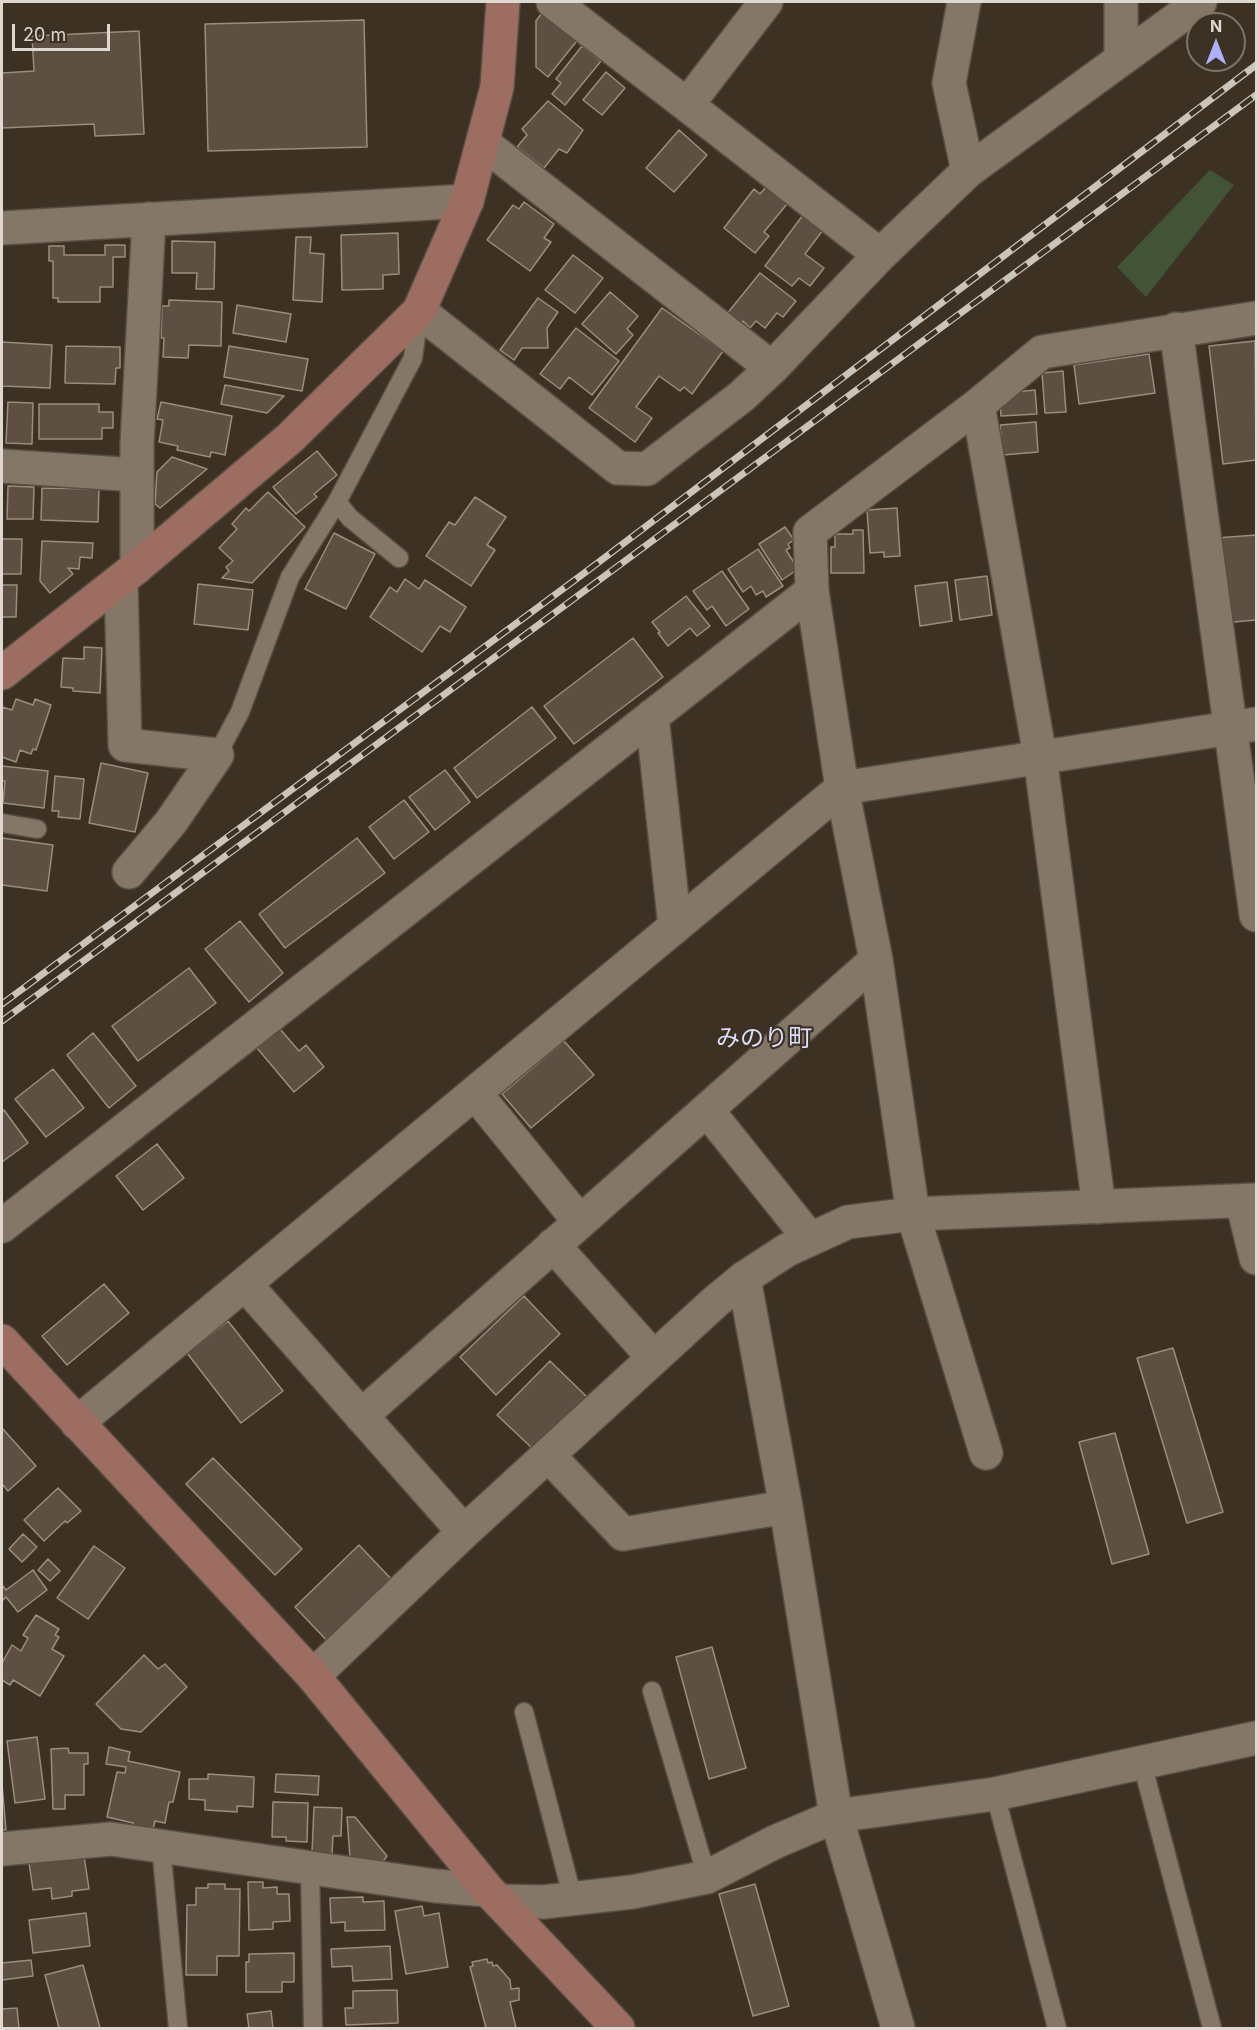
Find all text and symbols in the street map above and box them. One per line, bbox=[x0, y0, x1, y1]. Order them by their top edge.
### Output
scale bar bbox=[15, 12, 112, 50]
north arrow bbox=[1186, 12, 1246, 72]
text: N bbox=[1210, 16, 1222, 36]
text: 20 m bbox=[23, 24, 66, 45]
district label: みのり町 bbox=[716, 1025, 812, 1053]

